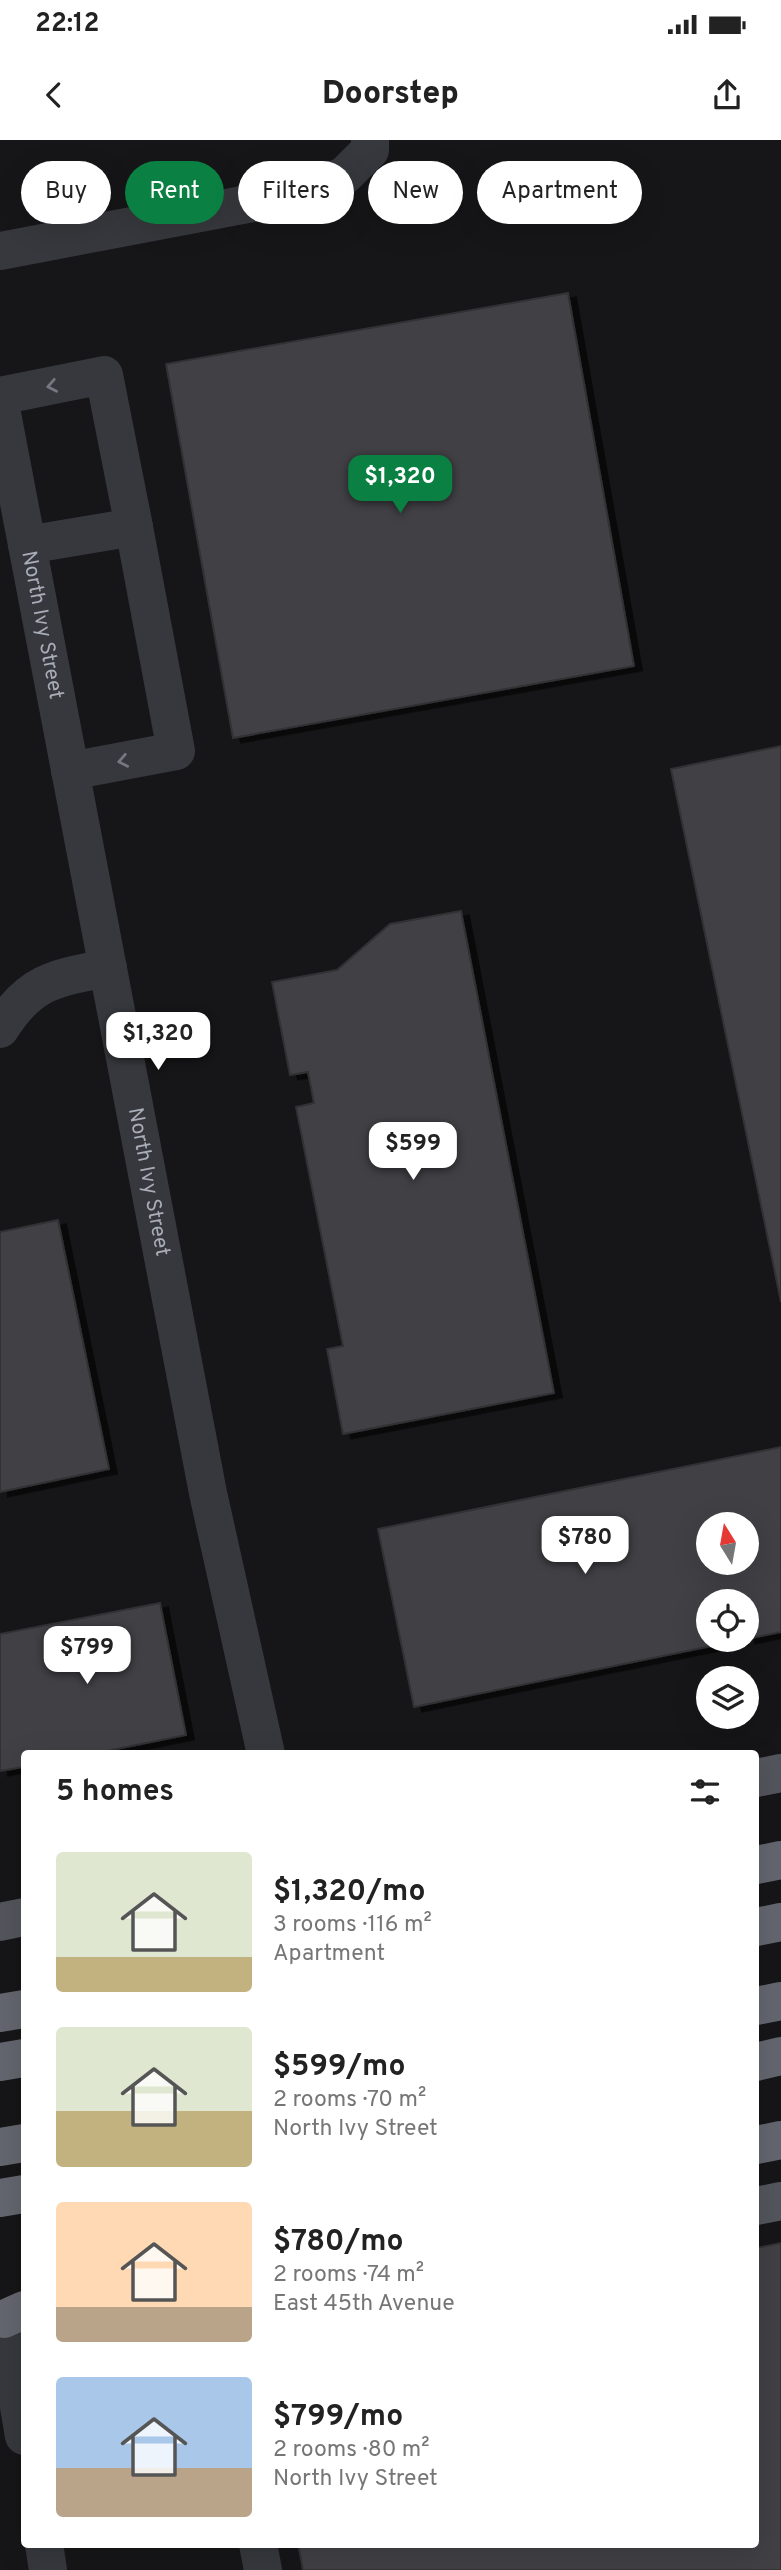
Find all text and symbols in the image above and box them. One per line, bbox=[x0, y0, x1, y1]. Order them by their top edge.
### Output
text: 22:12 bbox=[35, 8, 99, 41]
text: Doorstep bbox=[322, 75, 459, 115]
icon: back bbox=[35, 76, 73, 114]
icon: share bbox=[708, 76, 746, 114]
chip: Buy bbox=[21, 161, 111, 224]
chip: Rent bbox=[125, 161, 224, 224]
chip: Filters bbox=[238, 161, 354, 224]
chip: New bbox=[368, 161, 463, 224]
chip: Apartment bbox=[477, 161, 642, 224]
one-way arrow bbox=[46, 377, 58, 392]
pin: $1,320 bbox=[343, 456, 457, 515]
text: $1,320 bbox=[364, 463, 436, 492]
street label: North Ivy Street bbox=[15, 549, 70, 701]
one-way arrow bbox=[117, 753, 129, 768]
pin: $1,320 bbox=[101, 1012, 215, 1072]
text: $1,320 bbox=[122, 1020, 194, 1049]
street label: North Ivy Street bbox=[121, 1105, 176, 1258]
pin: $599 bbox=[372, 1122, 454, 1182]
text: $599 bbox=[385, 1130, 441, 1159]
north arrow bbox=[696, 1512, 760, 1575]
map controls bbox=[696, 1512, 759, 1729]
pin: $780 bbox=[544, 1516, 626, 1576]
text: $780 bbox=[558, 1524, 612, 1553]
button: locate bbox=[696, 1589, 759, 1652]
pin: $799 bbox=[46, 1626, 128, 1686]
text: $799 bbox=[60, 1634, 114, 1663]
button: layers bbox=[696, 1666, 759, 1729]
icon: filters bbox=[686, 1773, 724, 1811]
text: 5 homes bbox=[56, 1774, 174, 1811]
text: $1,320/mo bbox=[273, 1874, 426, 1911]
icon: home bbox=[112, 1880, 196, 1964]
text: 3 rooms · 116 m² bbox=[273, 1911, 432, 1940]
text: Apartment bbox=[273, 1940, 385, 1969]
text: $599/mo bbox=[273, 2049, 405, 2086]
icon: home bbox=[112, 2055, 196, 2139]
text: 2 rooms · 70 m² bbox=[273, 2086, 426, 2115]
text: North Ivy Street bbox=[273, 2115, 438, 2144]
text: $780/mo bbox=[273, 2224, 404, 2261]
icon: home bbox=[112, 2230, 196, 2314]
text: 2 rooms · 74 m² bbox=[273, 2261, 424, 2290]
text: East 45th Avenue bbox=[273, 2290, 455, 2319]
text: $799/mo bbox=[273, 2399, 403, 2436]
icon: home bbox=[112, 2405, 196, 2489]
text: 2 rooms · 80 m² bbox=[273, 2436, 430, 2465]
text: North Ivy Street bbox=[273, 2465, 438, 2494]

